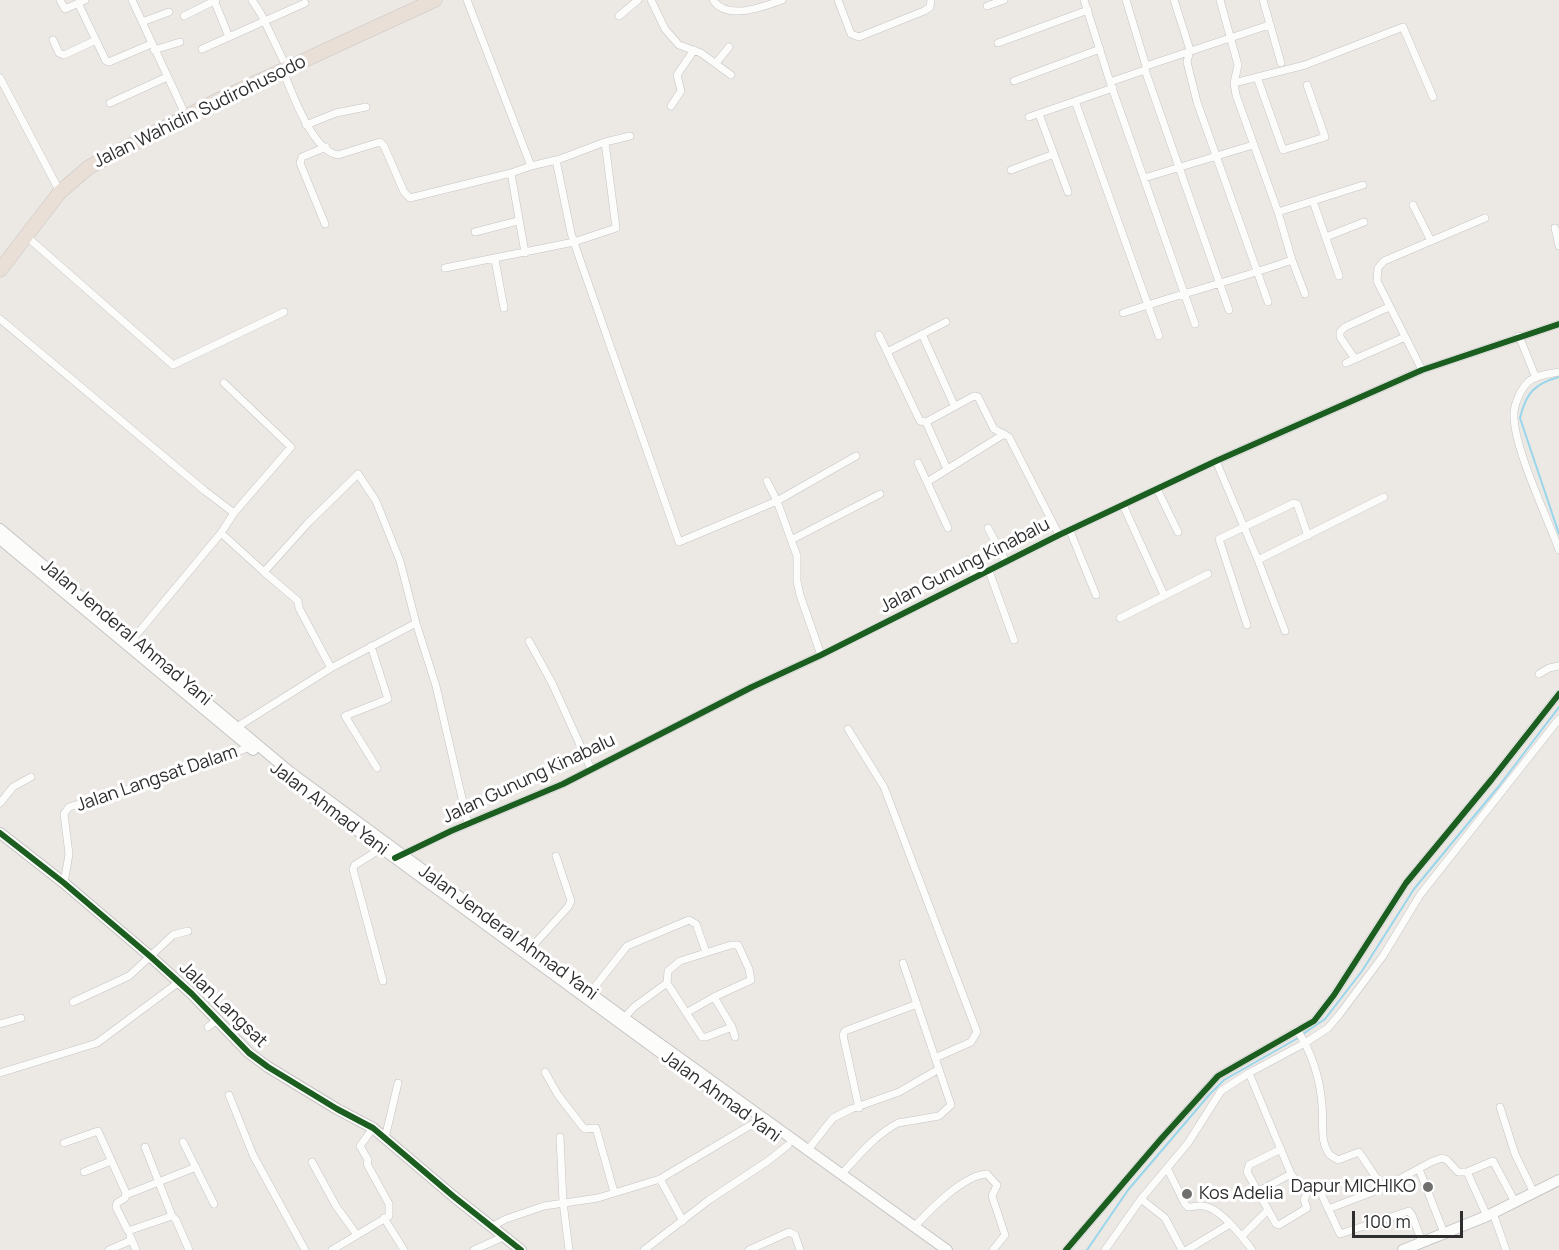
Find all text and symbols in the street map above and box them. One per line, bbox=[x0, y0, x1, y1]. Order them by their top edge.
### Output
street label: Jalan Wahidin Sudirohusodo bbox=[90, 51, 310, 173]
street label: Jalan Gunung Kinabalu bbox=[876, 514, 1054, 618]
street label: Jalan Jenderal Ahmad Yani bbox=[36, 555, 216, 711]
street label: Jalan Gunung Kinabalu bbox=[439, 730, 619, 828]
street label: Jalan Langsat Dalam bbox=[74, 741, 240, 817]
street label: Jalan Ahmad Yani bbox=[266, 758, 392, 860]
street label: Jalan Jenderal Ahmad Yani bbox=[414, 861, 602, 1005]
street label: Jalan Langsat bbox=[174, 958, 272, 1052]
street label: Jalan Ahmad Yani bbox=[657, 1047, 785, 1147]
place label: Dapur MICHIKO bbox=[1291, 1176, 1416, 1198]
marker: Dapur MICHIKO bbox=[1421, 1180, 1435, 1194]
place label: Kos Adelia bbox=[1199, 1183, 1284, 1205]
marker: Kos Adelia bbox=[1180, 1187, 1194, 1201]
scale bar bbox=[1355, 1199, 1466, 1237]
text: 100 m bbox=[1363, 1209, 1411, 1233]

